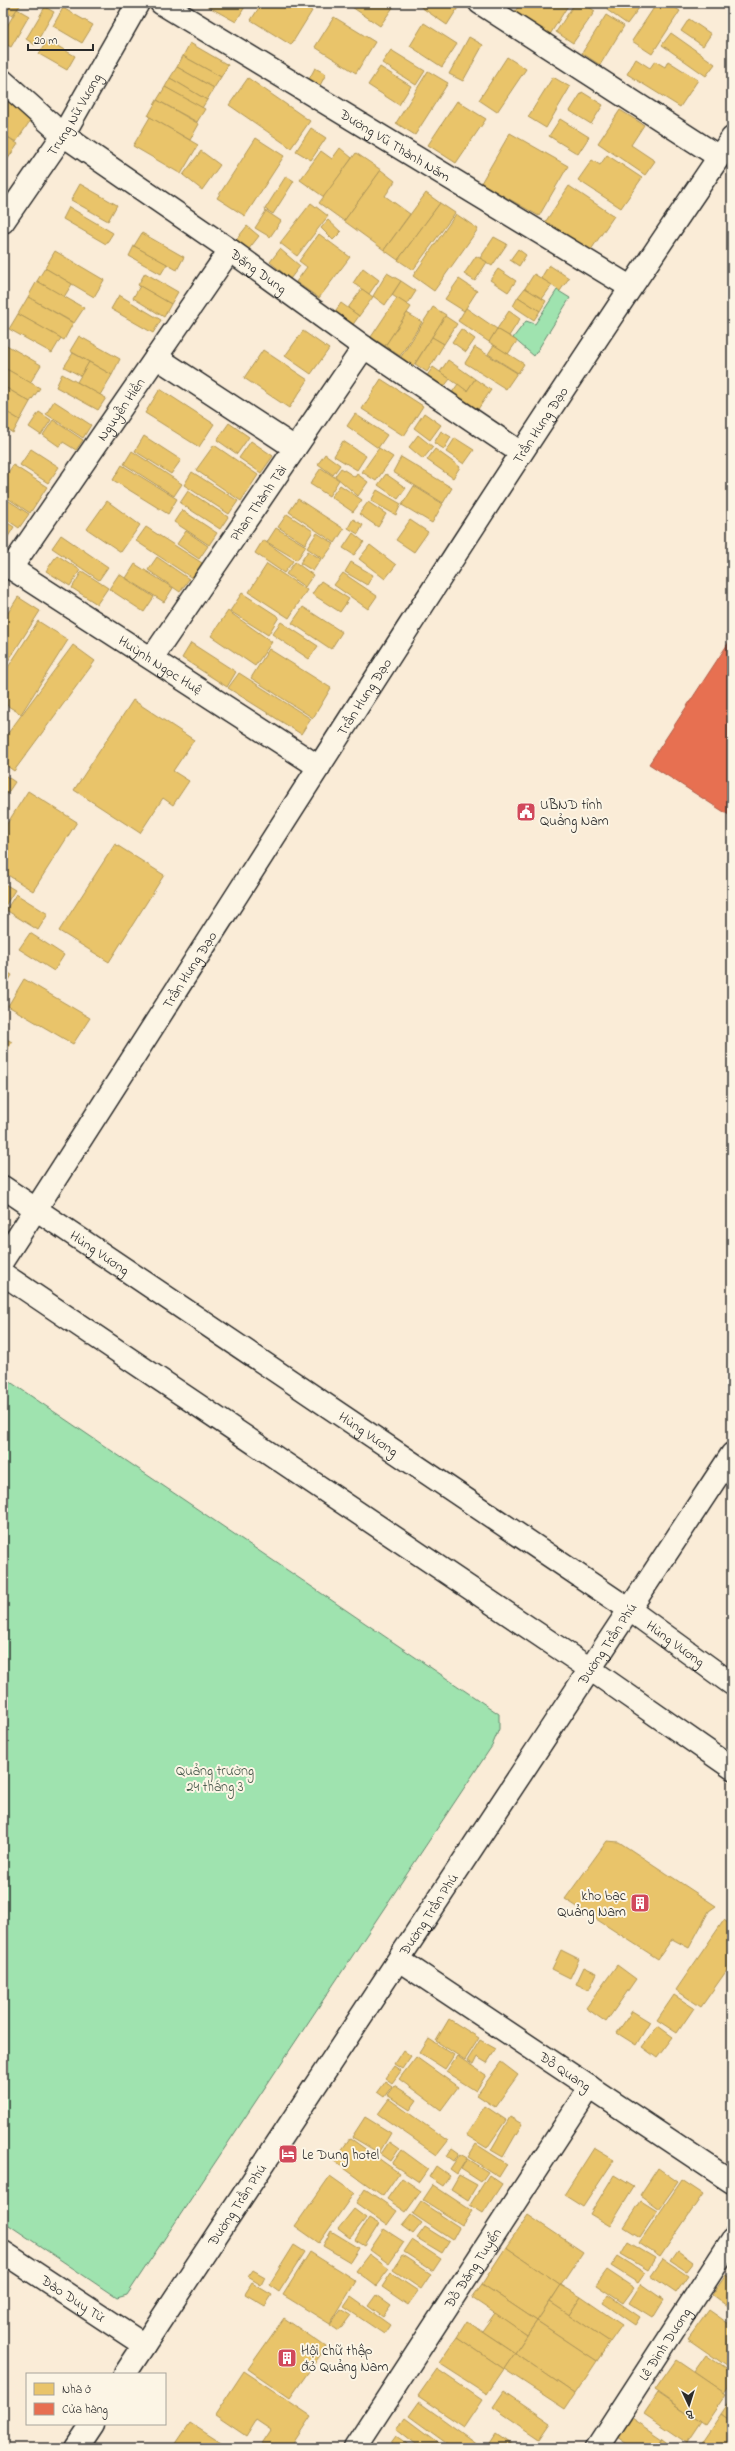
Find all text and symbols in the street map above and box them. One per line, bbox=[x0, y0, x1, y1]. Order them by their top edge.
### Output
scale bar bbox=[28, 26, 93, 52]
text: 20 m bbox=[34, 32, 57, 50]
street label: Trưng Nữ Vương bbox=[42, 70, 109, 161]
street label: Đường Vũ Thành Năm bbox=[334, 104, 454, 188]
street label: Đặng Dung bbox=[224, 244, 291, 301]
street label: Nguyễn Hiền bbox=[92, 374, 151, 446]
street label: Trần Hưng Đạo bbox=[508, 383, 574, 468]
street label: Phan Thành Tài bbox=[226, 461, 293, 546]
street label: Huỳnh Ngọc Huệ bbox=[114, 631, 207, 701]
street label: Trần Hưng Đạo bbox=[332, 655, 398, 740]
place label: UBND tỉnh Quảng Nam bbox=[540, 795, 609, 833]
public building icon: UBND tỉnh Quảng Nam bbox=[515, 801, 537, 823]
street label: Trần Hưng Đạo bbox=[158, 928, 223, 1013]
street label: Hùng Vương bbox=[65, 1226, 133, 1282]
street label: Hùng Vương bbox=[334, 1407, 402, 1463]
street label: Đường Trần Phú bbox=[573, 1599, 643, 1691]
street label: Hùng Vương bbox=[641, 1616, 709, 1674]
park label: Quảng trường 24 tháng 3 bbox=[176, 1761, 254, 1799]
street label: Đường Trần Phú bbox=[394, 1870, 464, 1961]
place label: kho bạc Quảng Nam bbox=[557, 1886, 627, 1924]
building icon: kho bạc Quảng Nam bbox=[629, 1892, 651, 1914]
street label: Đỗ Quang bbox=[533, 2047, 595, 2098]
hotel icon: Le Dung hotel bbox=[277, 2143, 299, 2165]
place label: Le Dung hotel bbox=[302, 2145, 379, 2167]
street label: Đường Trần Phú bbox=[203, 2160, 273, 2251]
street label: Đỗ Đăng Tuyển bbox=[439, 2224, 507, 2314]
street label: Đào Duy Từ bbox=[35, 2270, 109, 2328]
street label: Lê Đình Dương bbox=[634, 2304, 698, 2386]
place label: Hội chữ thập đỏ Quảng Nam bbox=[301, 2341, 388, 2379]
building icon: Hội chữ thập đỏ Quảng Nam bbox=[276, 2347, 298, 2369]
legend bbox=[26, 2373, 166, 2425]
text: Nhà ở bbox=[62, 2381, 91, 2399]
north arrow bbox=[669, 2385, 709, 2425]
text: Cửa hàng bbox=[62, 2401, 108, 2420]
text: B bbox=[685, 2406, 695, 2422]

